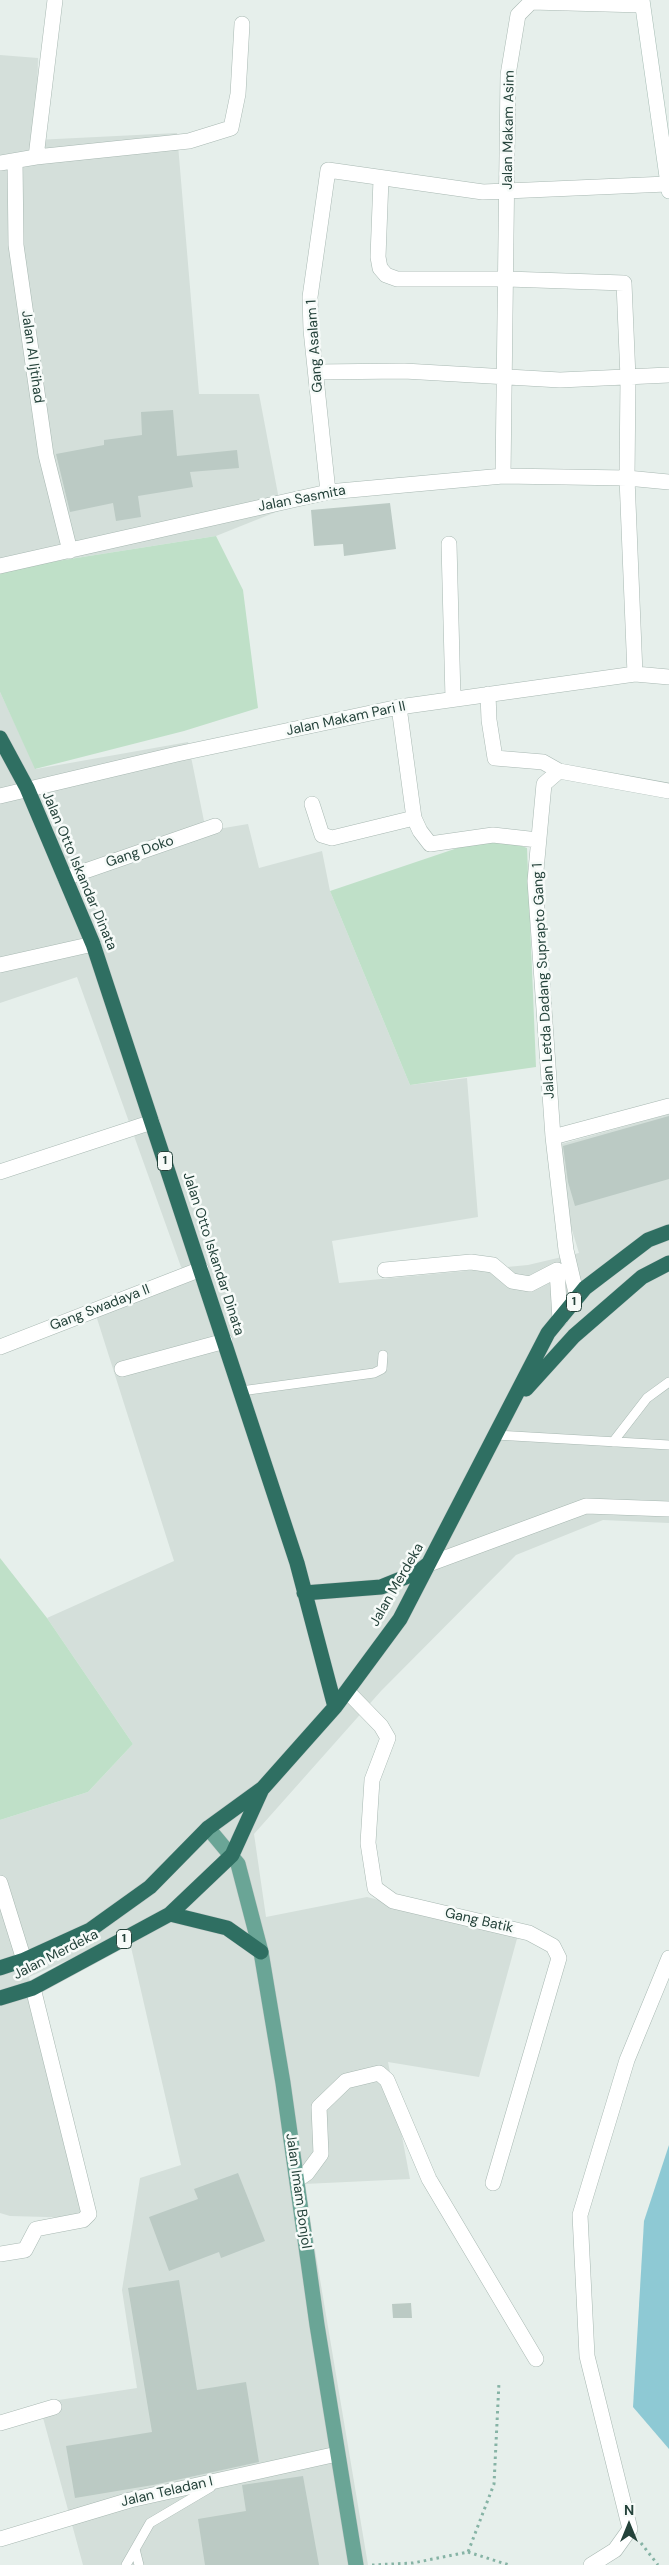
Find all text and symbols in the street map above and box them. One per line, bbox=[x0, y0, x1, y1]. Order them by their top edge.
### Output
street label: Jalan Makam Asim bbox=[500, 70, 518, 190]
street label: Gang Asalam 1 bbox=[303, 299, 327, 393]
street label: Jalan Al Ijtihad bbox=[17, 310, 47, 404]
street label: Jalan Sasmita bbox=[257, 482, 347, 516]
street label: Jalan Makam Pari II bbox=[285, 698, 407, 740]
street label: Jalan Otto Iskandar Dinata bbox=[38, 789, 120, 953]
street label: Gang Doko bbox=[104, 833, 176, 871]
street label: Jalan Letda Dadang Suprapto Gang 1 bbox=[529, 863, 559, 1099]
road number: 1 bbox=[158, 1152, 172, 1170]
street label: Jalan Otto Iskandar Dinata bbox=[179, 1170, 247, 1338]
street label: Gang Swadaya II bbox=[48, 1281, 152, 1335]
road number: 1 bbox=[566, 1292, 582, 1311]
street label: Jalan Merdeka bbox=[366, 1540, 428, 1630]
street label: Gang Batik bbox=[443, 1905, 515, 1937]
street label: Jalan Merdeka bbox=[11, 1926, 101, 1984]
road number: 1 bbox=[116, 1930, 132, 1948]
street label: Jalan Imam Bonjol bbox=[282, 2132, 314, 2250]
street label: Jalan Teladan I bbox=[119, 2473, 215, 2511]
north arrow bbox=[604, 2500, 654, 2550]
text: N bbox=[624, 2501, 634, 2519]

